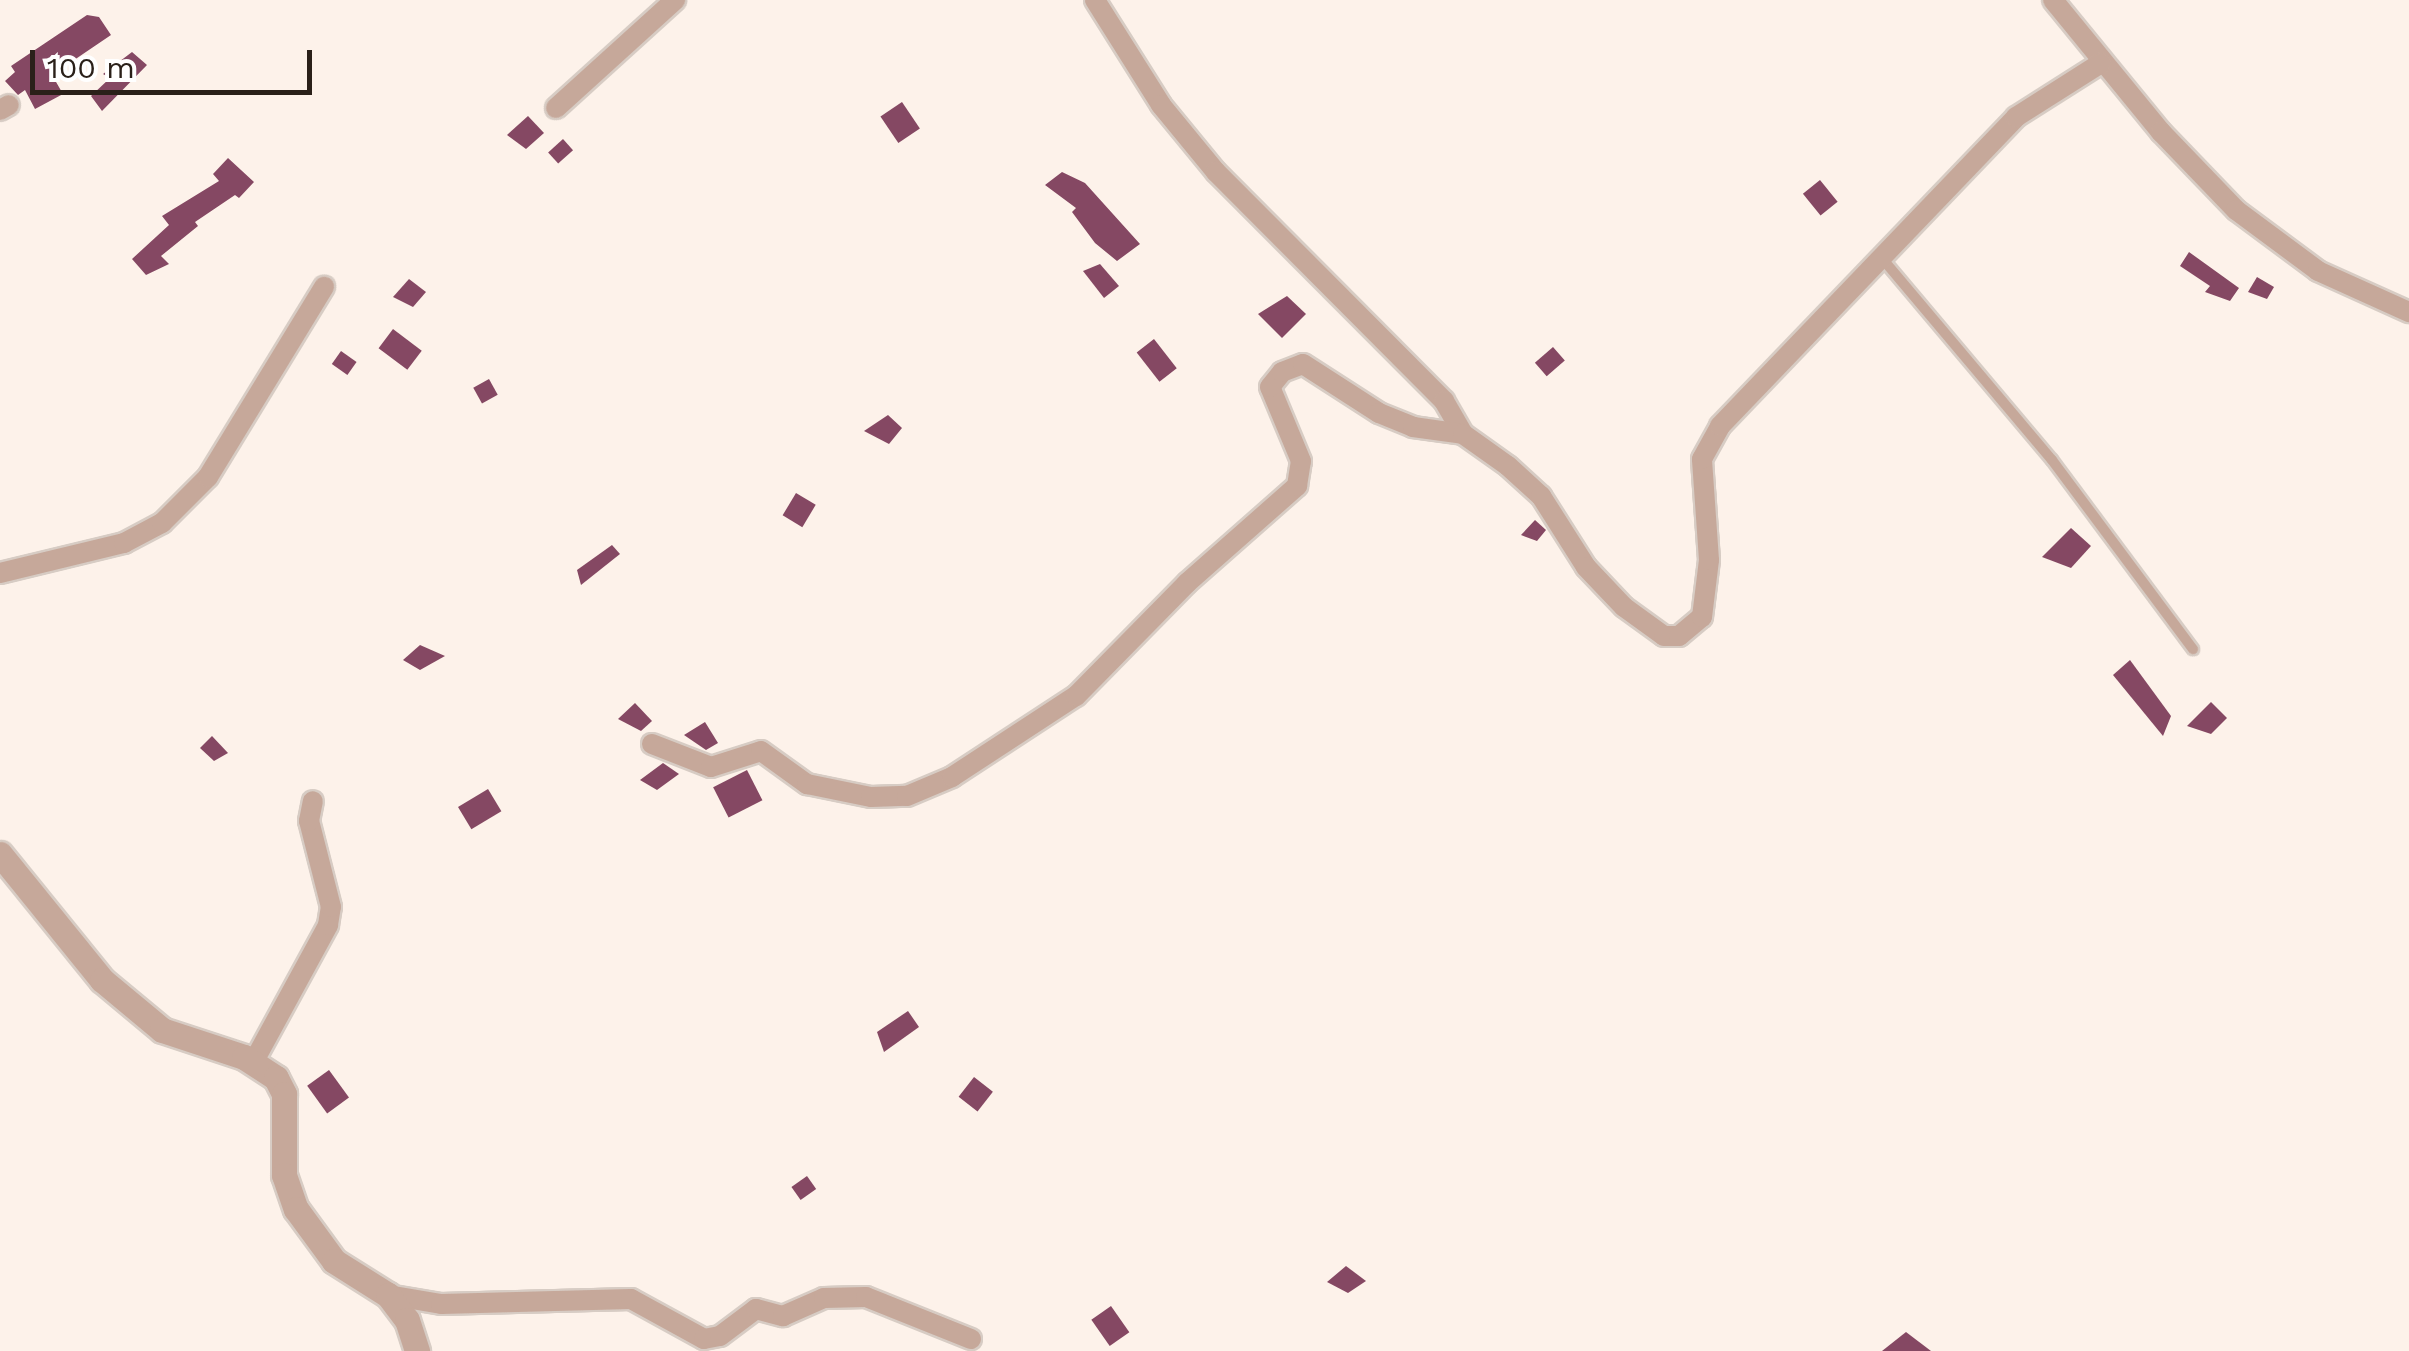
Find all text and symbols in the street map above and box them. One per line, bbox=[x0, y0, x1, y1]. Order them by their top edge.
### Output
scale bar bbox=[35, 30, 318, 92]
text: 100 m bbox=[47, 50, 135, 85]

